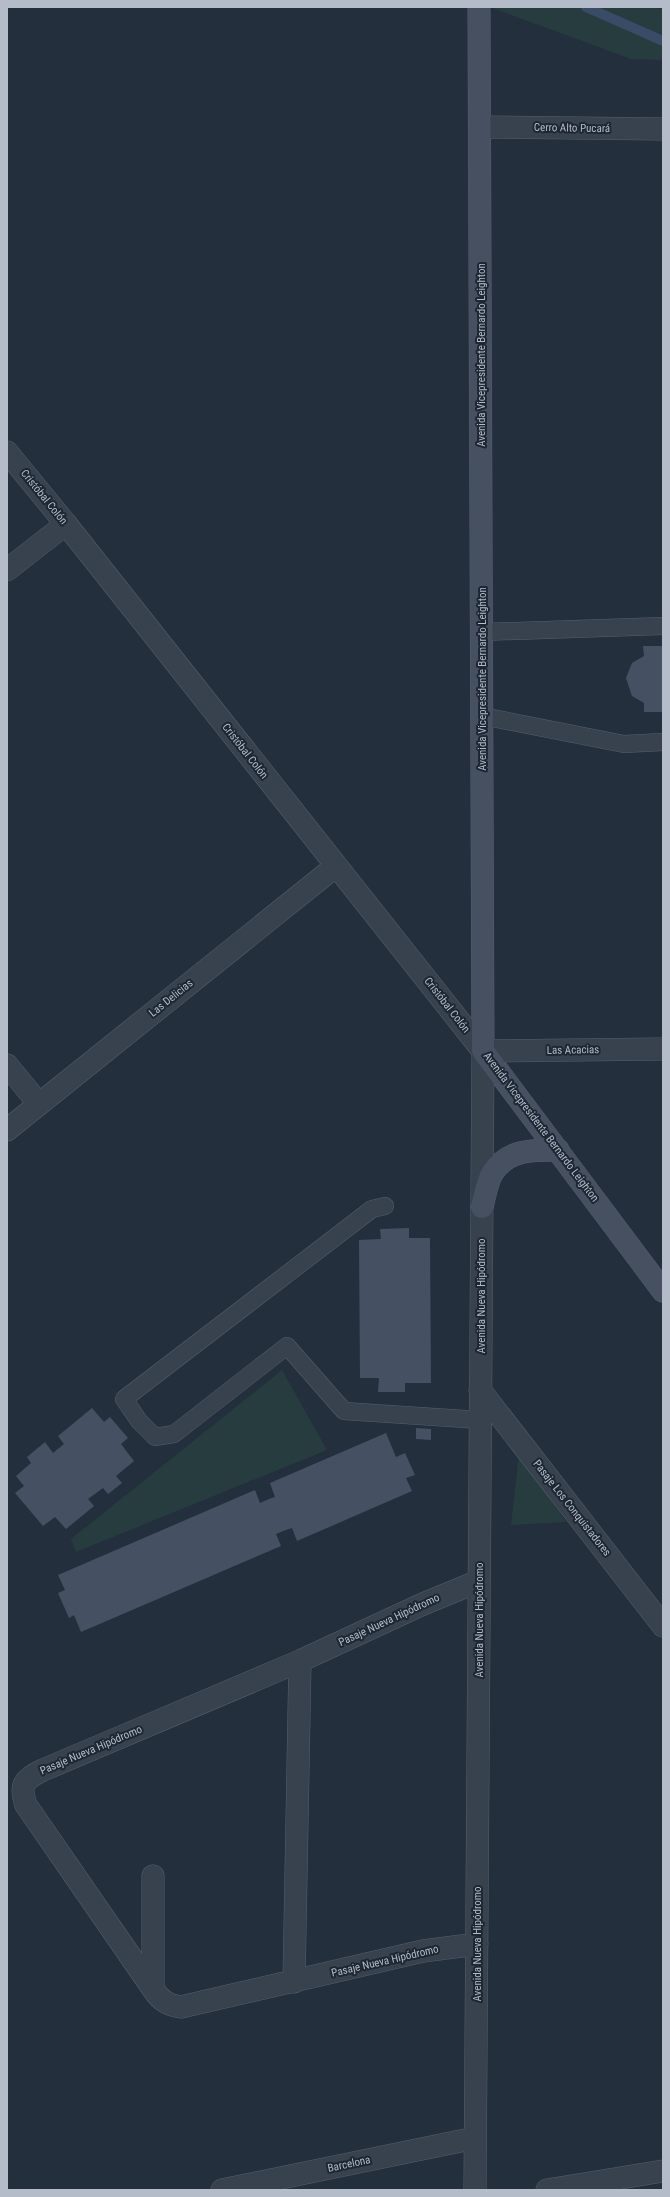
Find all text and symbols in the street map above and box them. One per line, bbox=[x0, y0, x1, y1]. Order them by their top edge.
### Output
street label: Cerro Alto Pucará bbox=[534, 121, 610, 135]
street label: Avenida Vicepresidente Bernardo Leighton bbox=[475, 263, 488, 447]
street label: Cristóbal Colón bbox=[18, 467, 70, 527]
street label: Avenida Vicepresidente Bernardo Leighton bbox=[476, 587, 489, 771]
street label: Cristóbal Colón bbox=[219, 721, 271, 781]
street label: Cristóbal Colón bbox=[421, 975, 473, 1035]
street label: Las Delicias bbox=[147, 976, 195, 1020]
street label: Las Acacias bbox=[547, 1043, 599, 1057]
street label: Avenida Vicepresidente Bernardo Leighton bbox=[481, 1050, 601, 1204]
street label: Avenida Nueva Hipódromo bbox=[475, 1238, 488, 1353]
street label: Pasaje Los Conquistadores bbox=[530, 1457, 614, 1559]
street label: Avenida Nueva Hipódromo bbox=[473, 1562, 486, 1677]
street label: Pasaje Nueva Hipódromo bbox=[337, 1591, 442, 1649]
street label: Pasaje Nueva Hipódromo bbox=[38, 1722, 144, 1777]
street label: Avenida Nueva Hipódromo bbox=[471, 1886, 484, 2001]
street label: Pasaje Nueva Hipódromo bbox=[330, 1942, 440, 1980]
street label: Barcelona bbox=[326, 2153, 372, 2175]

